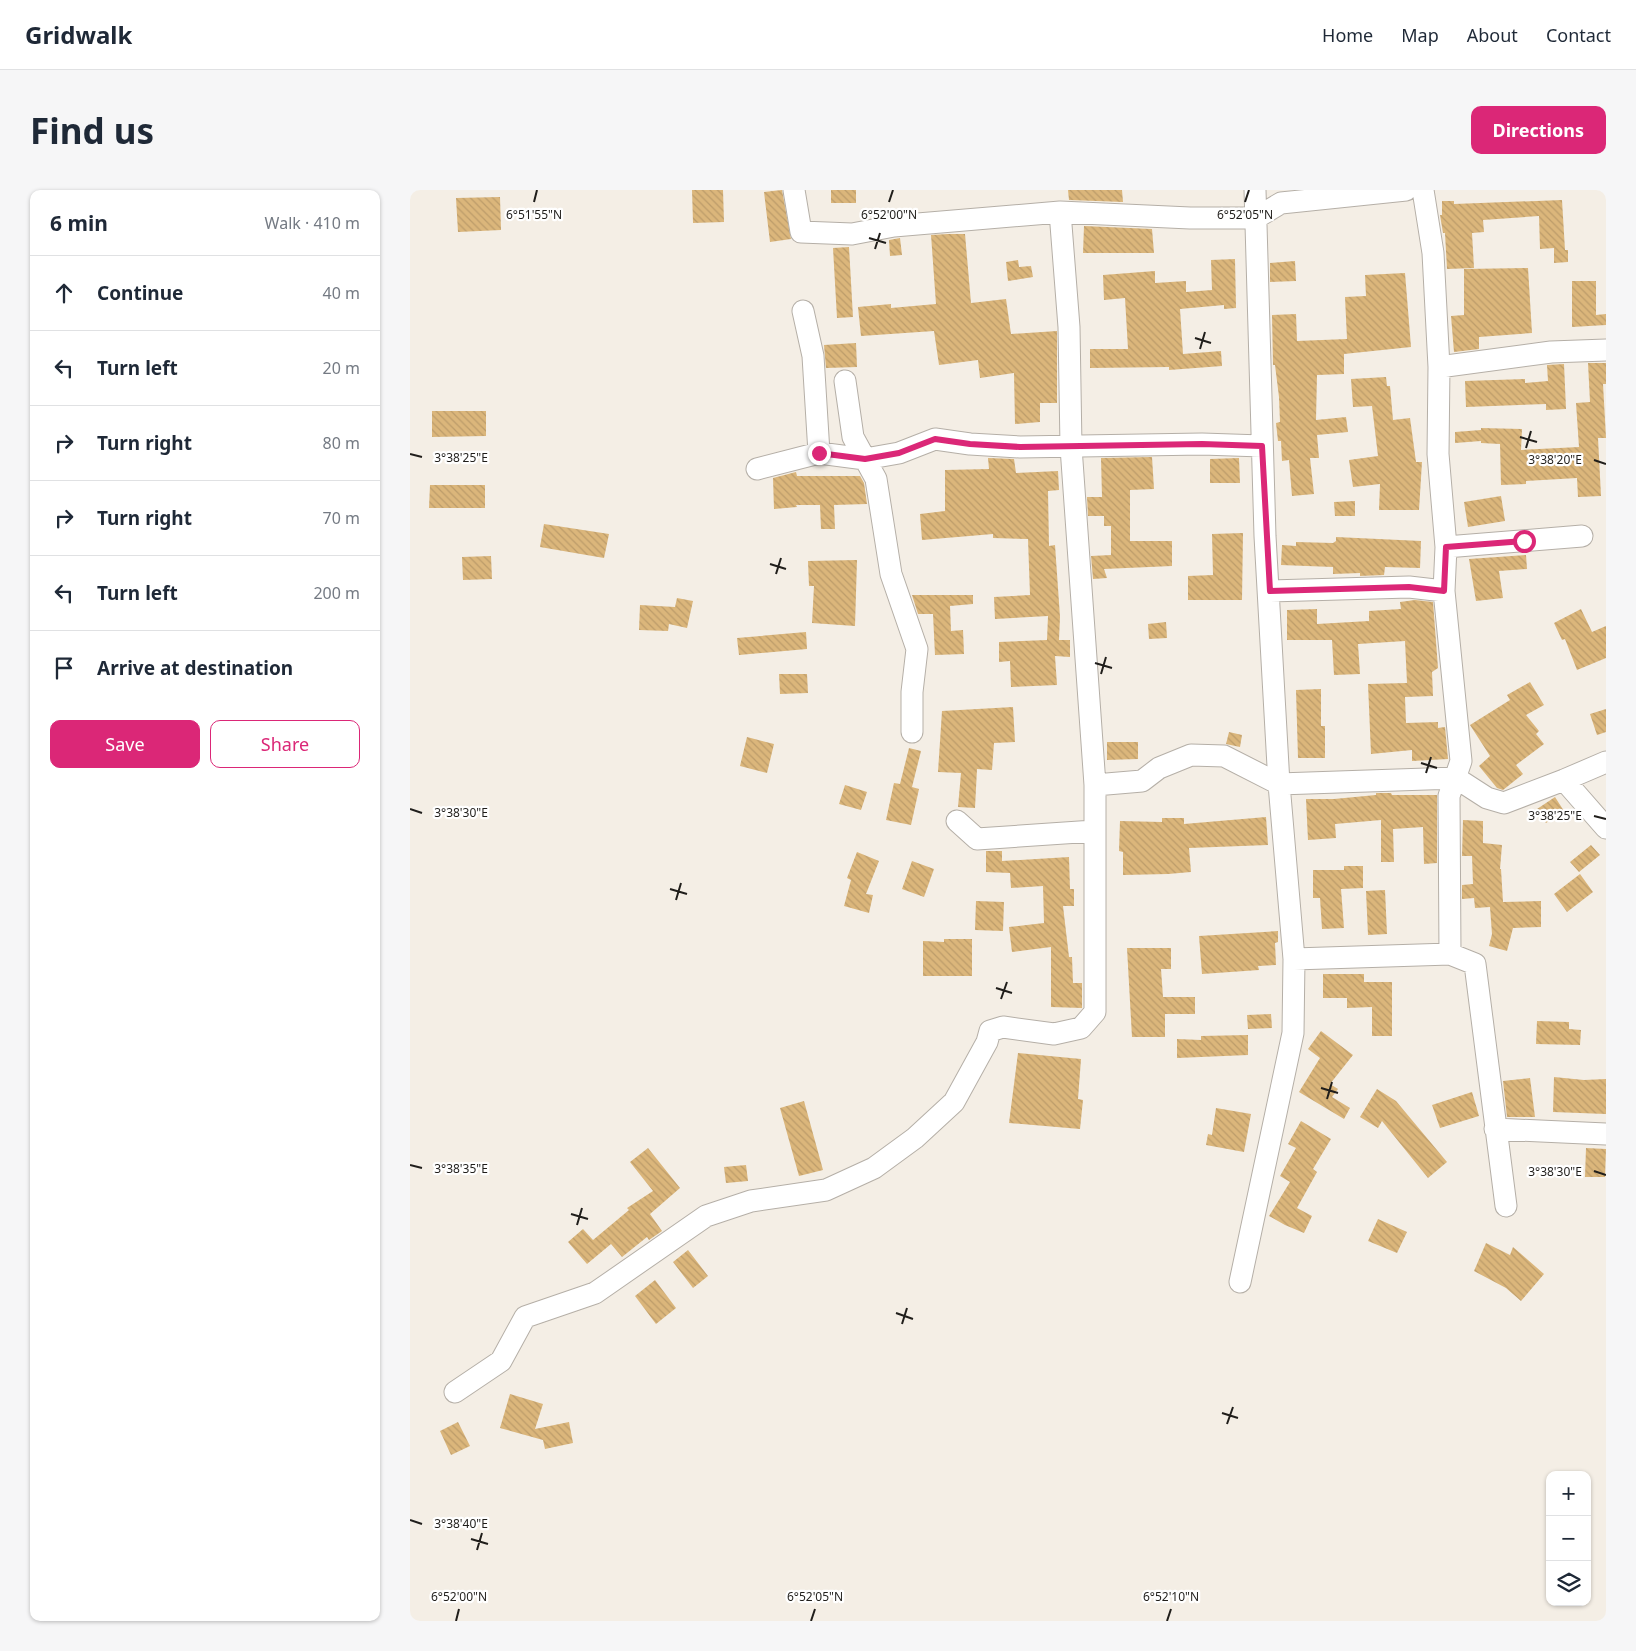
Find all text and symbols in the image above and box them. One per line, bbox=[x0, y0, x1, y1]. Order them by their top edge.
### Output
text: Gridwalk bbox=[25, 18, 132, 51]
text: Home bbox=[1322, 23, 1373, 47]
text: Map bbox=[1401, 23, 1439, 47]
text: About bbox=[1467, 23, 1518, 47]
text: Contact bbox=[1546, 23, 1611, 47]
button: Directions bbox=[1471, 106, 1606, 154]
text: Find us bbox=[30, 107, 154, 154]
text: 6°51'55"N bbox=[506, 206, 562, 223]
text: 6°52'00"N bbox=[861, 206, 917, 223]
text: 6°52'05"N bbox=[1217, 206, 1273, 223]
text: 6 min bbox=[50, 209, 108, 237]
text: Walk · 410 m bbox=[265, 212, 360, 234]
icon: ahead bbox=[50, 279, 78, 307]
text: Continue bbox=[97, 280, 183, 306]
text: 40 m bbox=[323, 282, 360, 304]
icon: left bbox=[50, 354, 78, 382]
text: Turn left bbox=[97, 355, 178, 381]
text: 20 m bbox=[323, 357, 360, 379]
icon: right bbox=[50, 429, 78, 457]
text: Turn right bbox=[97, 430, 192, 456]
text: 80 m bbox=[323, 432, 360, 454]
route end bbox=[808, 442, 831, 465]
text: 3°38'25"E bbox=[434, 449, 488, 466]
text: 3°38'20"E bbox=[1528, 451, 1582, 468]
icon: right bbox=[50, 504, 78, 532]
text: Turn right bbox=[97, 505, 192, 531]
text: 70 m bbox=[323, 507, 360, 529]
route start bbox=[1513, 530, 1536, 553]
icon: left bbox=[50, 579, 78, 607]
text: Turn left bbox=[97, 580, 178, 606]
text: 200 m bbox=[313, 582, 360, 604]
icon: arrive bbox=[50, 654, 78, 682]
text: Arrive at destination bbox=[97, 655, 293, 681]
button: Save bbox=[50, 720, 200, 768]
button: Share bbox=[210, 720, 360, 768]
text: 3°38'30"E bbox=[434, 804, 488, 821]
text: 3°38'25"E bbox=[1528, 807, 1582, 824]
text: 3°38'35"E bbox=[434, 1160, 488, 1177]
text: 3°38'30"E bbox=[1528, 1163, 1582, 1180]
map controls bbox=[1546, 1471, 1591, 1606]
button: + bbox=[1546, 1471, 1591, 1516]
text: 3°38'40"E bbox=[434, 1515, 488, 1532]
button: − bbox=[1546, 1516, 1591, 1561]
button: layers bbox=[1546, 1561, 1591, 1606]
text: 6°52'00"N bbox=[431, 1588, 487, 1605]
text: 6°52'05"N bbox=[787, 1588, 843, 1605]
text: 6°52'10"N bbox=[1143, 1588, 1199, 1605]

